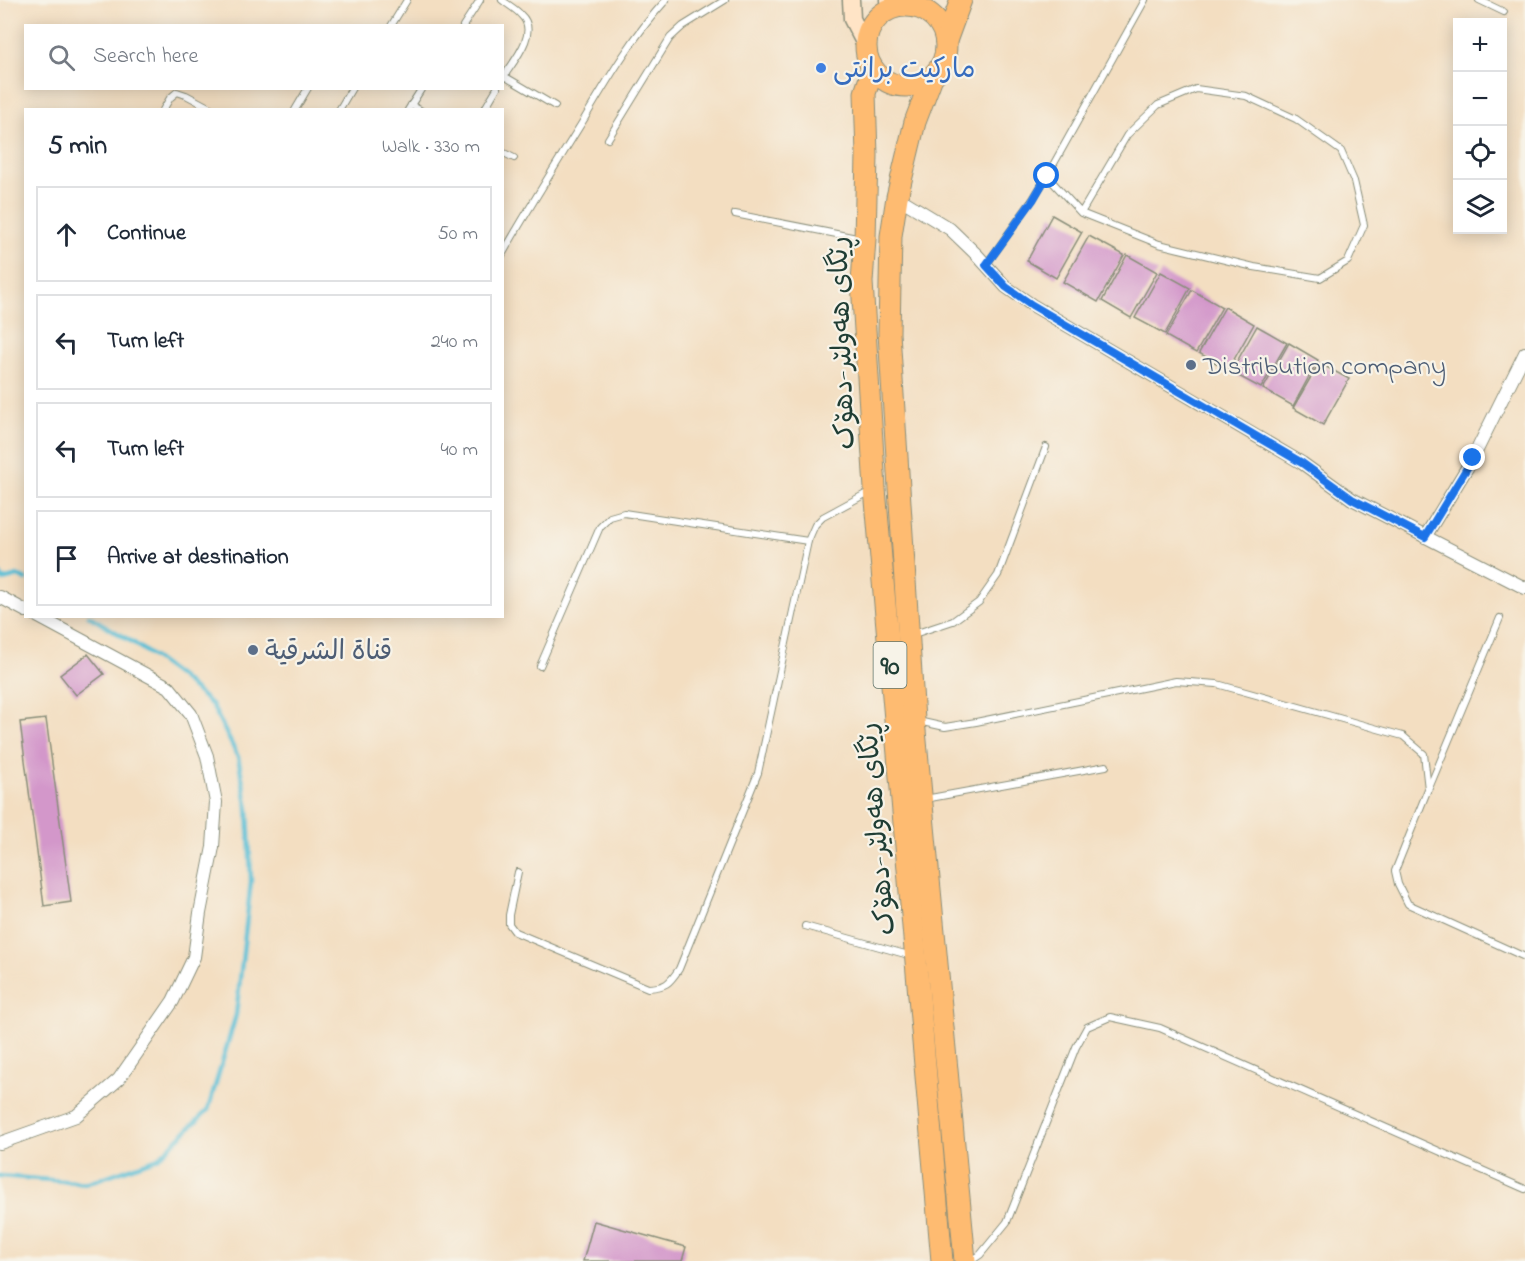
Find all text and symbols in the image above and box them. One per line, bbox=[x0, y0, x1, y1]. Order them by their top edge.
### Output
map controls bbox=[1453, 18, 1507, 234]
button: + bbox=[1453, 18, 1507, 72]
search box bbox=[24, 24, 504, 90]
icon: search bbox=[45, 41, 78, 74]
text: Search here bbox=[93, 41, 198, 73]
place label: مارکیت برانتی bbox=[833, 51, 975, 90]
marker: مارکیت برانتی bbox=[814, 61, 828, 75]
button: − bbox=[1453, 72, 1507, 126]
button: locate bbox=[1453, 126, 1507, 180]
text: 5 min bbox=[48, 128, 107, 166]
text: Walk · 330 m bbox=[382, 133, 480, 162]
route start bbox=[1033, 162, 1059, 188]
button: layers bbox=[1453, 180, 1507, 234]
icon: ahead bbox=[50, 218, 83, 251]
text: Continue bbox=[107, 218, 186, 250]
text: 50 m bbox=[437, 220, 478, 249]
street label: ڕێگای هەولێر-دهۆک bbox=[820, 236, 867, 450]
icon: left bbox=[50, 326, 83, 359]
text: Turn left bbox=[107, 326, 184, 358]
text: 240 m bbox=[431, 328, 478, 357]
place label: Distribution company bbox=[1202, 348, 1446, 387]
marker: Distribution company bbox=[1184, 358, 1198, 372]
icon: left bbox=[50, 434, 83, 467]
text: Turn left bbox=[107, 434, 184, 466]
text: 40 m bbox=[441, 436, 478, 465]
route end bbox=[1459, 444, 1485, 470]
icon: arrive bbox=[50, 542, 83, 575]
text: Arrive at destination bbox=[107, 542, 289, 574]
place label: قناة الشرقية bbox=[265, 633, 392, 672]
road number: 90 bbox=[874, 642, 906, 688]
marker: قناة الشرقية bbox=[246, 643, 260, 657]
street label: ڕێگای هەولێر-دهۆک bbox=[850, 721, 907, 937]

